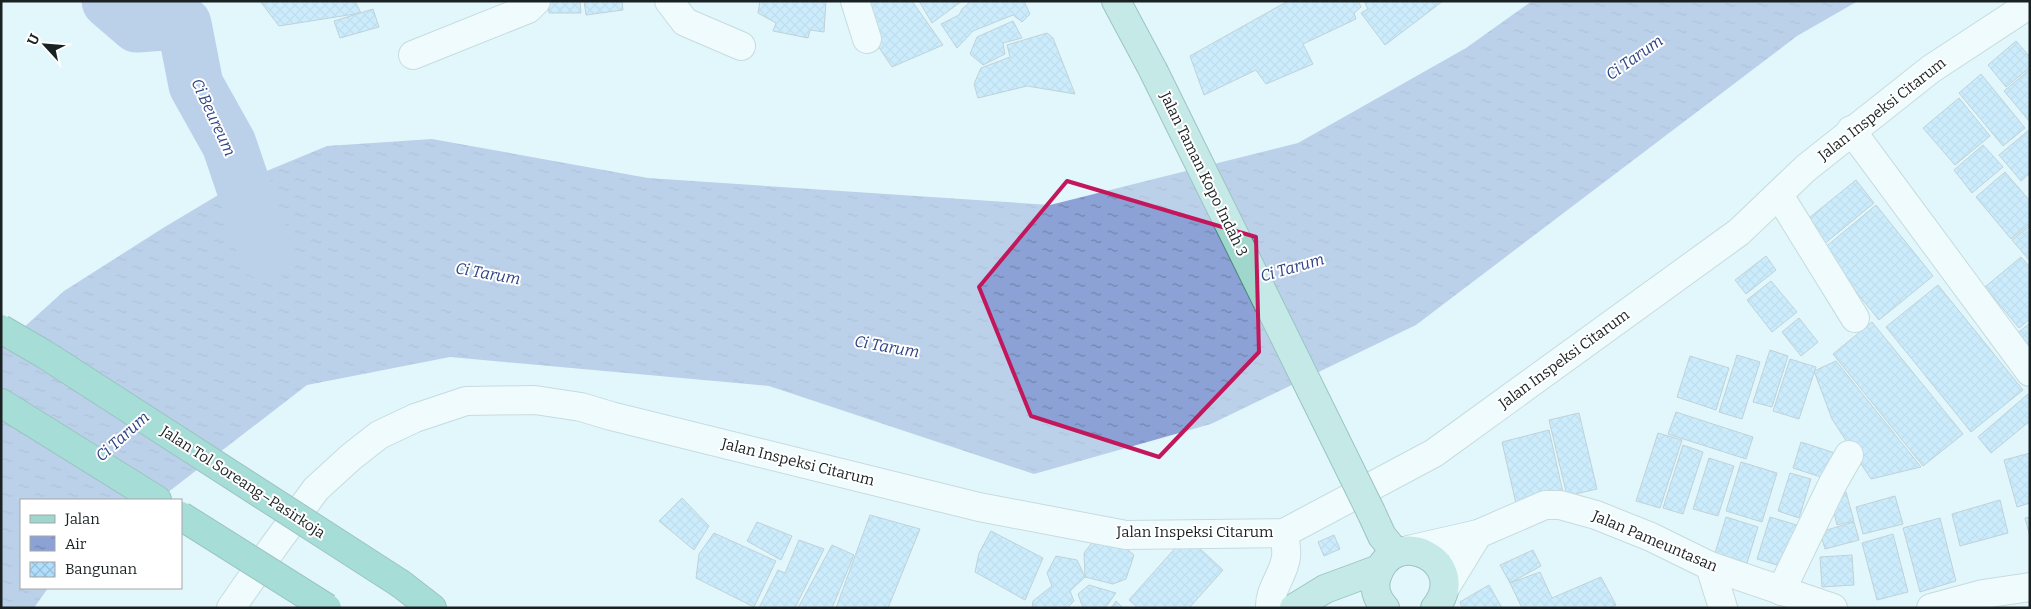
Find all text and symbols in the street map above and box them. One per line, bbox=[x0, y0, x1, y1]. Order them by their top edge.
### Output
north arrow bbox=[20, 20, 70, 70]
text: U bbox=[24, 31, 44, 48]
water label: Ci Tarum bbox=[1602, 31, 1667, 84]
street label: Jalan Inspeksi Citarum bbox=[1814, 53, 1950, 165]
water label: Ci Beureum bbox=[187, 75, 240, 159]
street label: Jalan Taman Kopo Indah 3 bbox=[1156, 88, 1252, 259]
water label: Ci Tarum bbox=[1258, 249, 1326, 286]
water label: Ci Tarum bbox=[454, 258, 522, 289]
street label: Jalan Inspeksi Citarum bbox=[1494, 305, 1633, 413]
water label: Ci Tarum bbox=[853, 331, 921, 362]
water label: Ci Tarum bbox=[92, 407, 153, 465]
street label: Jalan Tol Soreang–Pasirkoja bbox=[157, 421, 329, 542]
street label: Jalan Inspeksi Citarum bbox=[719, 434, 877, 490]
legend bbox=[20, 499, 182, 589]
street label: Jalan Pameuntasan bbox=[1589, 506, 1721, 576]
text: Jalan bbox=[64, 510, 100, 528]
street label: Jalan Inspeksi Citarum bbox=[1116, 523, 1274, 541]
text: Air bbox=[65, 535, 87, 553]
text: Bangunan bbox=[65, 560, 137, 578]

